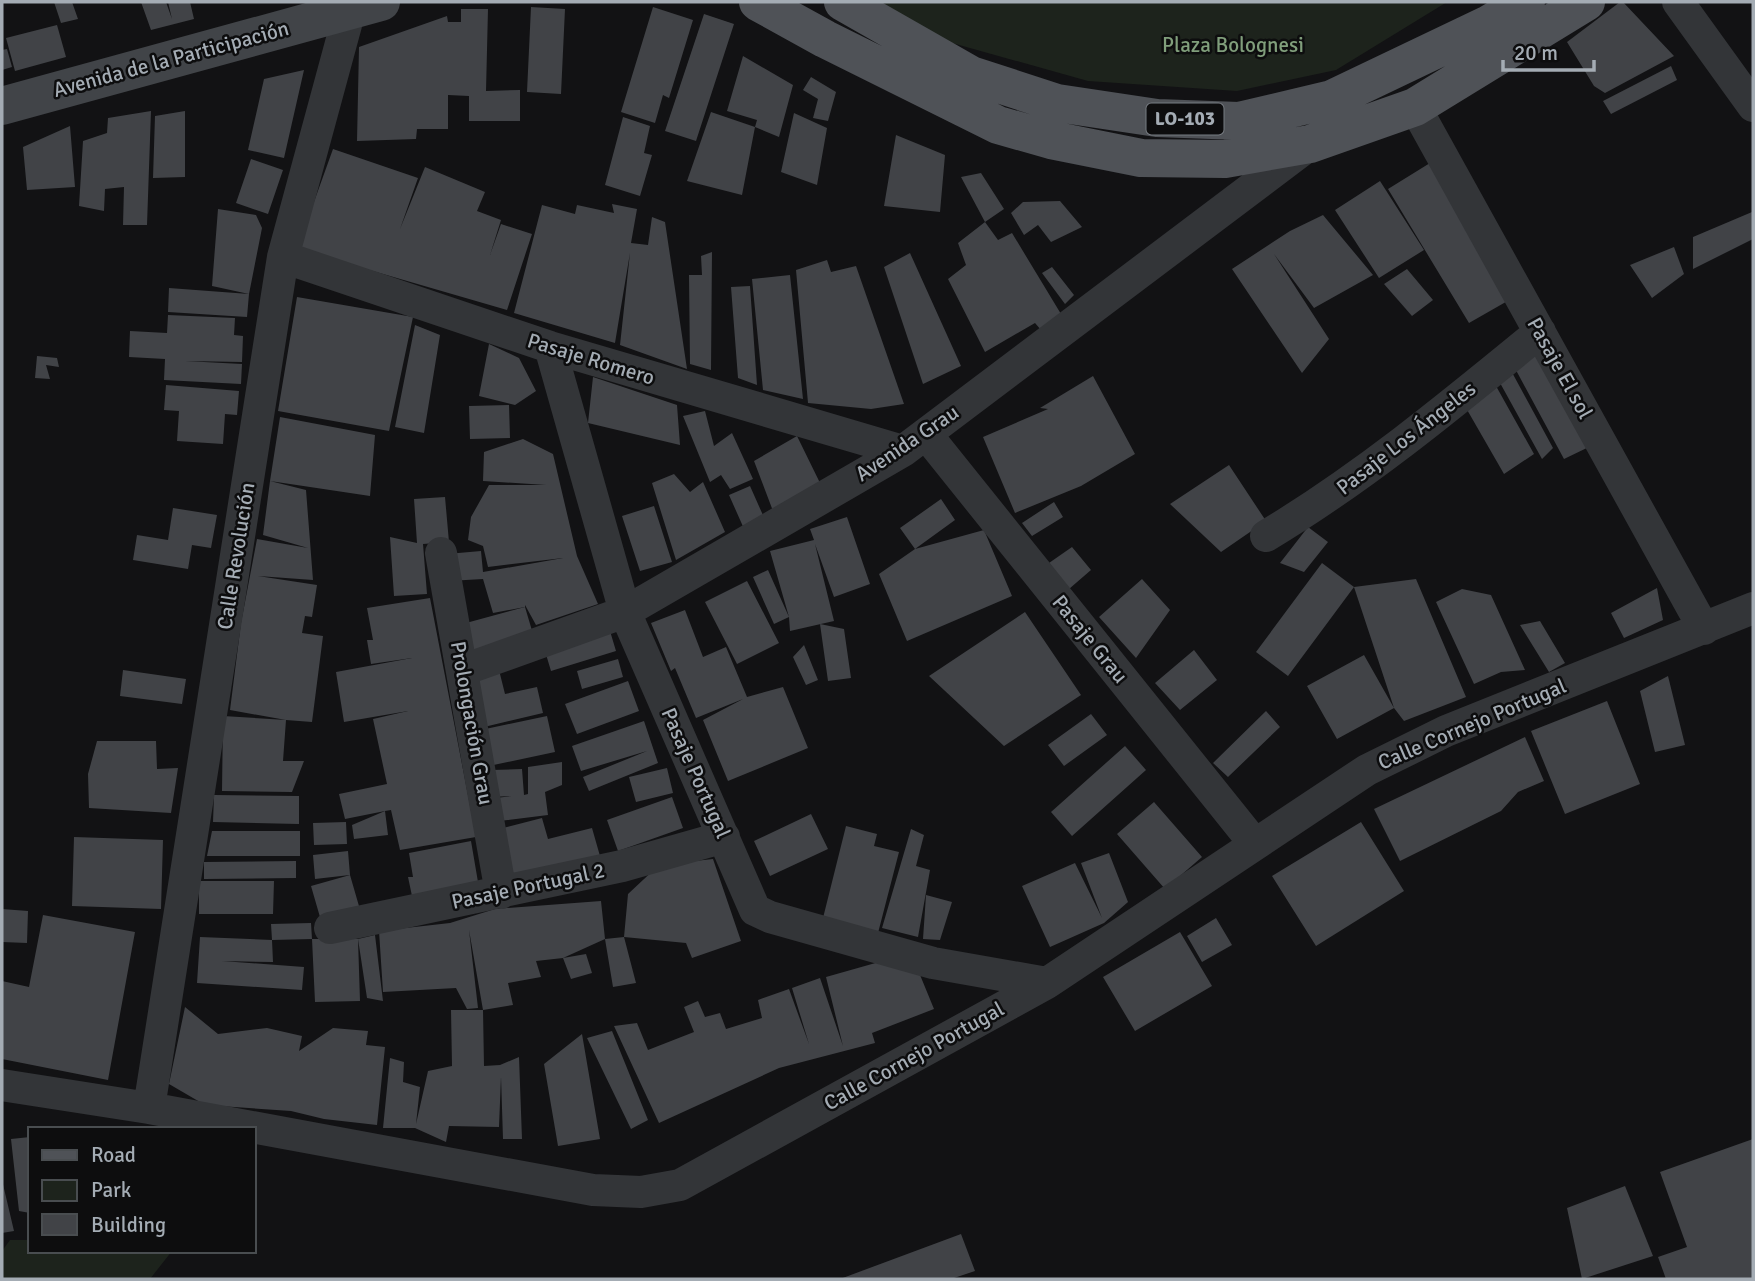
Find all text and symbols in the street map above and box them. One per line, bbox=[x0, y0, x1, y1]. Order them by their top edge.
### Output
street label: Avenida de la Participación bbox=[50, 15, 292, 103]
scale bar bbox=[1503, 28, 1594, 72]
park label: Plaza Bolognesi bbox=[1162, 32, 1304, 58]
text: 20 m bbox=[1514, 40, 1558, 66]
road number: LO-103 bbox=[1146, 104, 1224, 134]
street label: Pasaje El sol bbox=[1522, 313, 1598, 423]
street label: Pasaje Romero bbox=[524, 327, 658, 391]
street label: Pasaje Los Ángeles bbox=[1331, 376, 1481, 500]
street label: Avenida Grau bbox=[850, 399, 964, 487]
street label: Calle Revolución bbox=[212, 481, 260, 631]
street label: Pasaje Grau bbox=[1046, 590, 1134, 688]
street label: Prolongación Grau bbox=[445, 639, 499, 807]
street label: Calle Cornejo Portugal bbox=[1374, 673, 1570, 775]
street label: Pasaje Portugal bbox=[656, 704, 736, 842]
street label: Pasaje Portugal 2 bbox=[449, 857, 607, 915]
street label: Calle Cornejo Portugal bbox=[819, 996, 1009, 1116]
legend bbox=[28, 1127, 256, 1253]
text: Road bbox=[91, 1142, 136, 1168]
text: Park bbox=[91, 1177, 132, 1203]
text: Building bbox=[91, 1212, 166, 1238]

